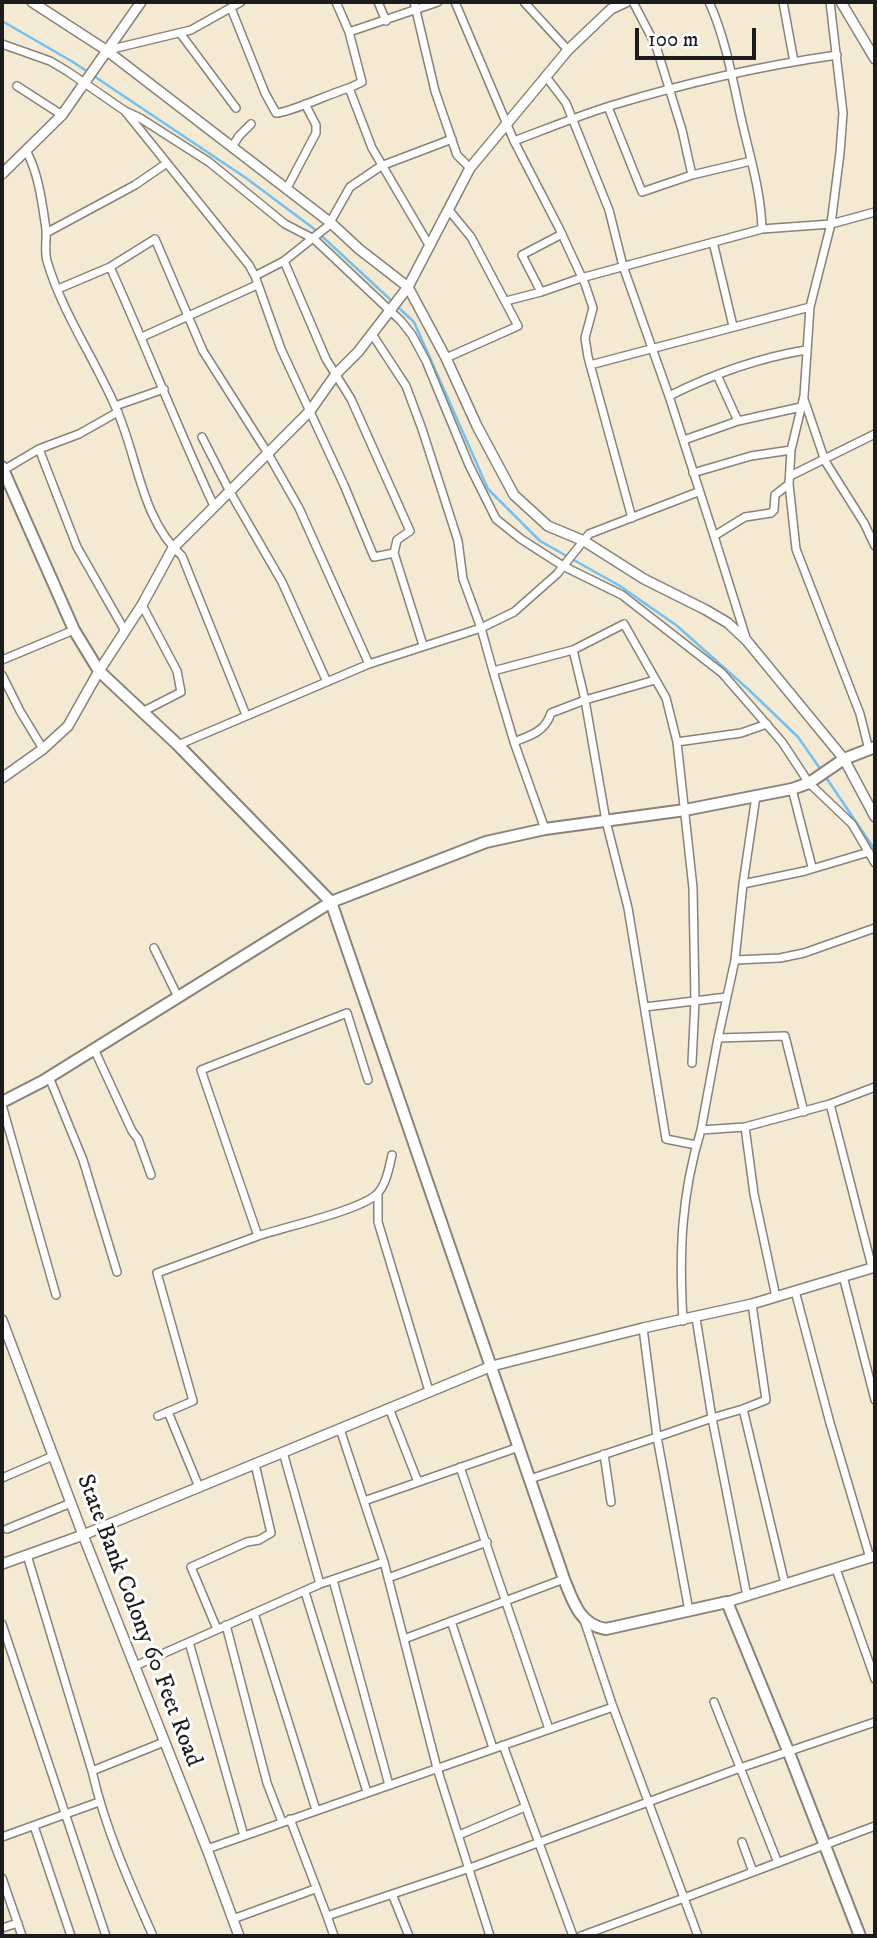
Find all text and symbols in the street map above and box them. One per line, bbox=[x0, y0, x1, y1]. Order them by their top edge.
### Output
scale bar bbox=[639, 14, 760, 58]
text: 100 m bbox=[648, 27, 699, 53]
street label: State Bank Colony 60 Feet Road bbox=[69, 1471, 207, 1771]

